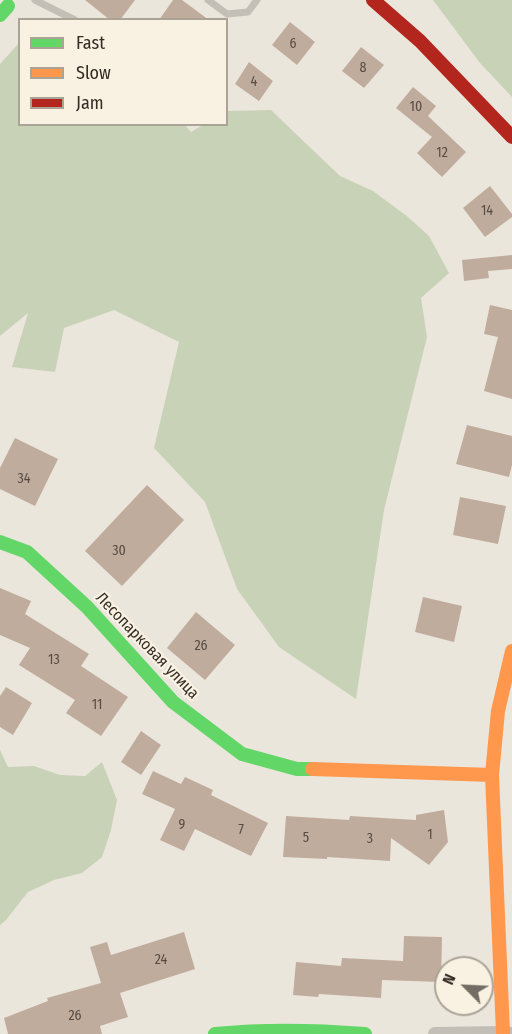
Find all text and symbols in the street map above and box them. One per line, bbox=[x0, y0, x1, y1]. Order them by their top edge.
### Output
legend bbox=[18, 18, 228, 126]
text: Fast bbox=[76, 32, 105, 54]
house number: 6 bbox=[290, 36, 296, 52]
house number: 8 bbox=[360, 60, 366, 76]
text: Slow bbox=[76, 62, 111, 84]
house number: 4 bbox=[251, 74, 257, 90]
text: Jam bbox=[76, 92, 104, 114]
house number: 10 bbox=[410, 99, 422, 115]
house number: 12 bbox=[436, 145, 448, 161]
house number: 14 bbox=[481, 203, 493, 219]
house number: 34 bbox=[17, 471, 31, 487]
house number: 30 bbox=[112, 543, 126, 559]
street label: Лесопарковая улица bbox=[91, 589, 203, 703]
house number: 26 bbox=[194, 638, 208, 654]
house number: 13 bbox=[48, 652, 60, 668]
house number: 11 bbox=[92, 697, 102, 713]
house number: 9 bbox=[179, 817, 185, 833]
house number: 7 bbox=[238, 822, 244, 838]
house number: 1 bbox=[427, 827, 433, 843]
house number: 5 bbox=[303, 830, 309, 846]
house number: 3 bbox=[367, 831, 373, 847]
house number: 24 bbox=[155, 952, 167, 968]
north arrow bbox=[434, 956, 494, 1016]
text: N bbox=[438, 971, 460, 988]
house number: 26 bbox=[68, 1008, 82, 1024]

